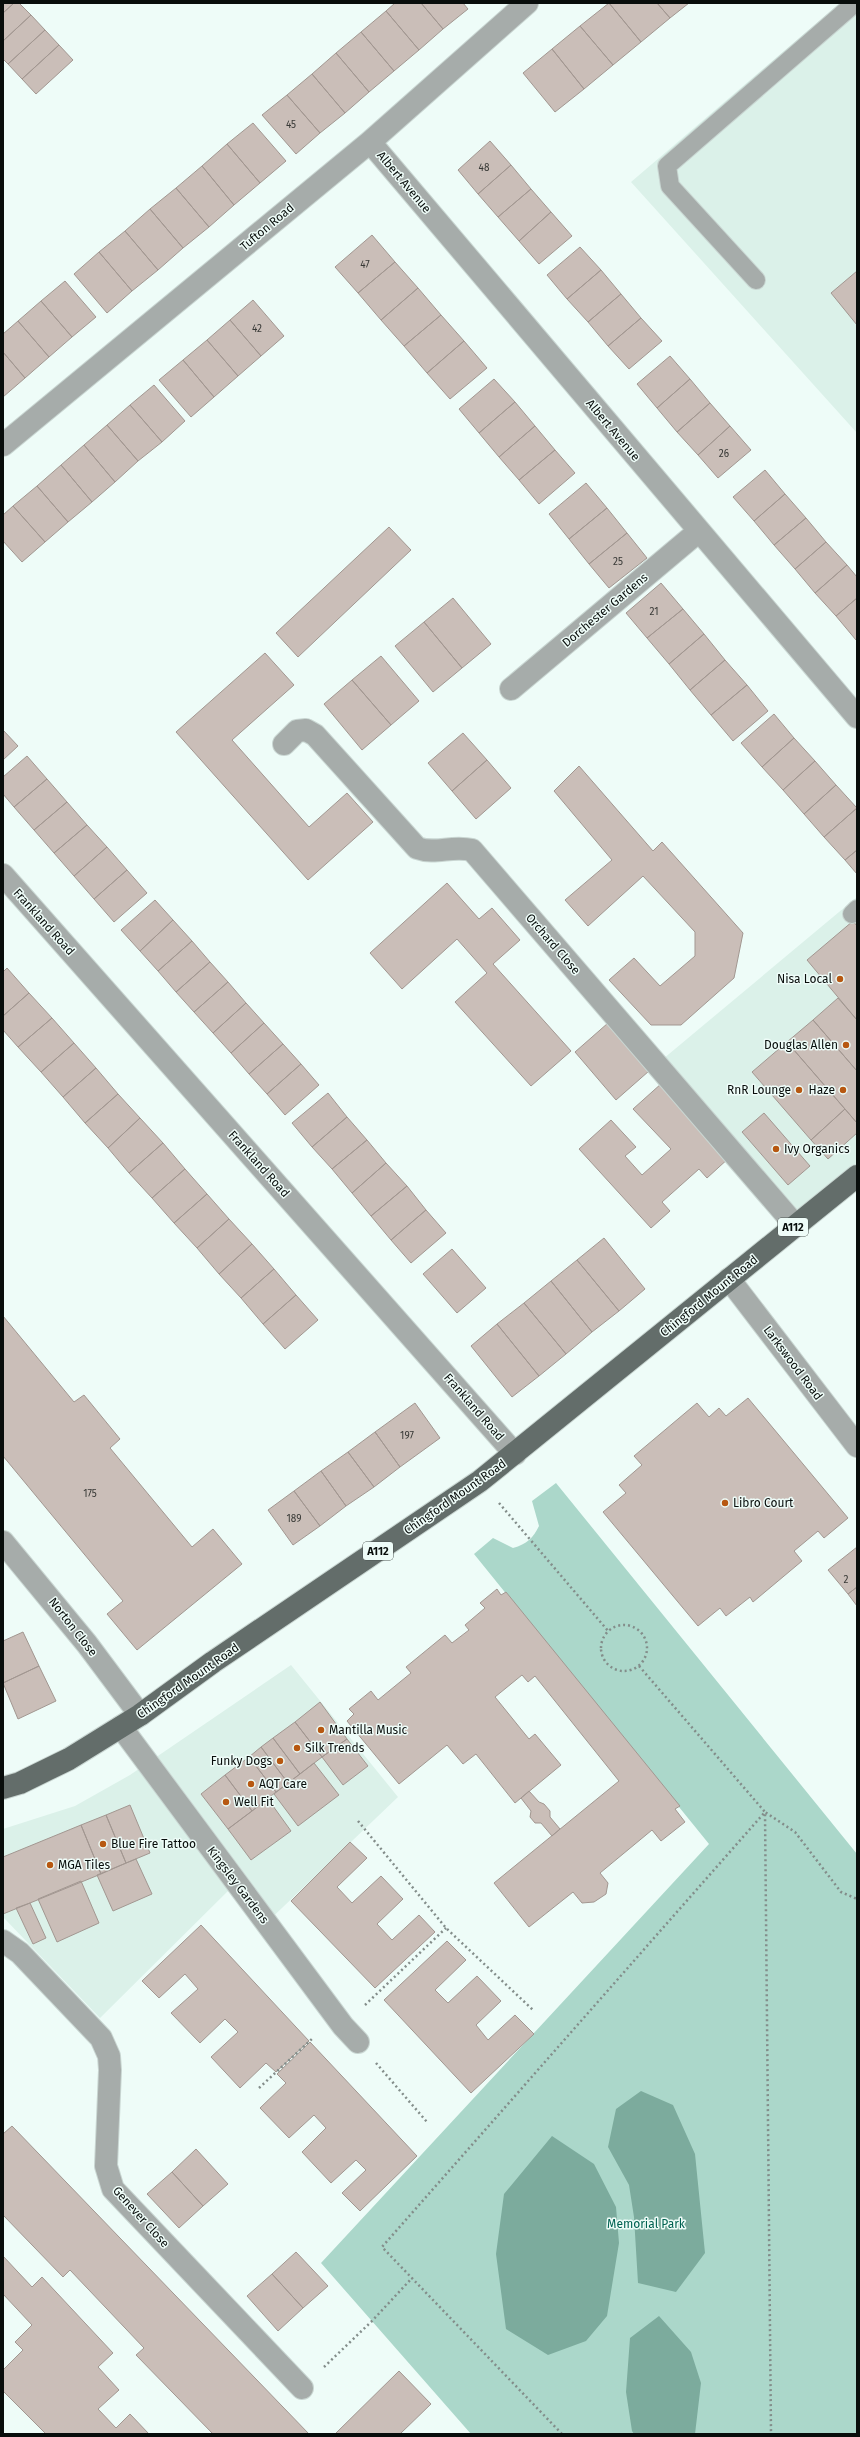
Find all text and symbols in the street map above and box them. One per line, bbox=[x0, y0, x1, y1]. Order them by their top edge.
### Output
house number: 45 bbox=[286, 119, 296, 131]
street label: Albert Avenue bbox=[374, 148, 434, 216]
house number: 48 bbox=[479, 162, 490, 174]
street label: Tufton Road bbox=[237, 200, 297, 254]
house number: 47 bbox=[360, 259, 370, 271]
house number: 42 bbox=[252, 323, 262, 335]
street label: Albert Avenue bbox=[583, 396, 643, 464]
house number: 26 bbox=[719, 448, 729, 460]
house number: 25 bbox=[613, 556, 623, 568]
street label: Dorchester Gardens bbox=[559, 570, 651, 650]
house number: 21 bbox=[649, 606, 659, 618]
street label: Frankland Road bbox=[11, 886, 77, 958]
street label: Orchard Close bbox=[523, 911, 583, 977]
place label: Nisa Local bbox=[777, 972, 832, 986]
marker: Nisa Local bbox=[835, 974, 845, 984]
place label: Douglas Allen bbox=[764, 1038, 838, 1052]
marker: Douglas Allen bbox=[841, 1040, 851, 1050]
place label: RnR Lounge bbox=[727, 1083, 791, 1097]
place label: Haze bbox=[809, 1083, 835, 1097]
marker: RnR Lounge bbox=[794, 1085, 804, 1095]
marker: Haze bbox=[838, 1085, 848, 1095]
street label: Frankland Road bbox=[226, 1128, 292, 1200]
place label: Ivy Organics bbox=[784, 1142, 850, 1156]
marker: Ivy Organics bbox=[771, 1144, 781, 1154]
road number: A112 bbox=[778, 1218, 808, 1236]
street label: Chingford Mount Road bbox=[657, 1252, 761, 1340]
street label: Larkswood Road bbox=[761, 1323, 825, 1403]
street label: Frankland Road bbox=[441, 1371, 507, 1443]
house number: 197 bbox=[400, 1430, 414, 1442]
street label: Chingford Mount Road bbox=[401, 1456, 509, 1538]
house number: 175 bbox=[83, 1488, 97, 1500]
place label: Libro Court bbox=[733, 1496, 794, 1510]
marker: Libro Court bbox=[720, 1498, 730, 1508]
house number: 189 bbox=[287, 1513, 301, 1525]
road number: A112 bbox=[363, 1542, 393, 1560]
house number: 2 bbox=[844, 1574, 849, 1586]
street label: Norton Close bbox=[46, 1595, 100, 1659]
street label: Chingford Mount Road bbox=[134, 1640, 242, 1722]
place label: Mantilla Music bbox=[329, 1723, 408, 1737]
marker: Mantilla Music bbox=[316, 1725, 326, 1735]
place label: Silk Trends bbox=[305, 1741, 365, 1755]
marker: Silk Trends bbox=[292, 1743, 302, 1753]
place label: Funky Dogs bbox=[211, 1754, 272, 1768]
marker: Funky Dogs bbox=[275, 1756, 285, 1766]
place label: AQT Care bbox=[259, 1777, 307, 1791]
marker: AQT Care bbox=[246, 1779, 256, 1789]
place label: Well Fit bbox=[234, 1795, 274, 1809]
marker: Well Fit bbox=[221, 1797, 231, 1807]
place label: Blue Fire Tattoo bbox=[111, 1837, 196, 1851]
marker: Blue Fire Tattoo bbox=[98, 1839, 108, 1849]
street label: Kingsley Gardens bbox=[204, 1844, 272, 1927]
place label: MGA Tiles bbox=[58, 1858, 110, 1872]
marker: MGA Tiles bbox=[45, 1860, 55, 1870]
street label: Genever Close bbox=[110, 2184, 172, 2250]
park label: Memorial Park bbox=[607, 2217, 686, 2231]

